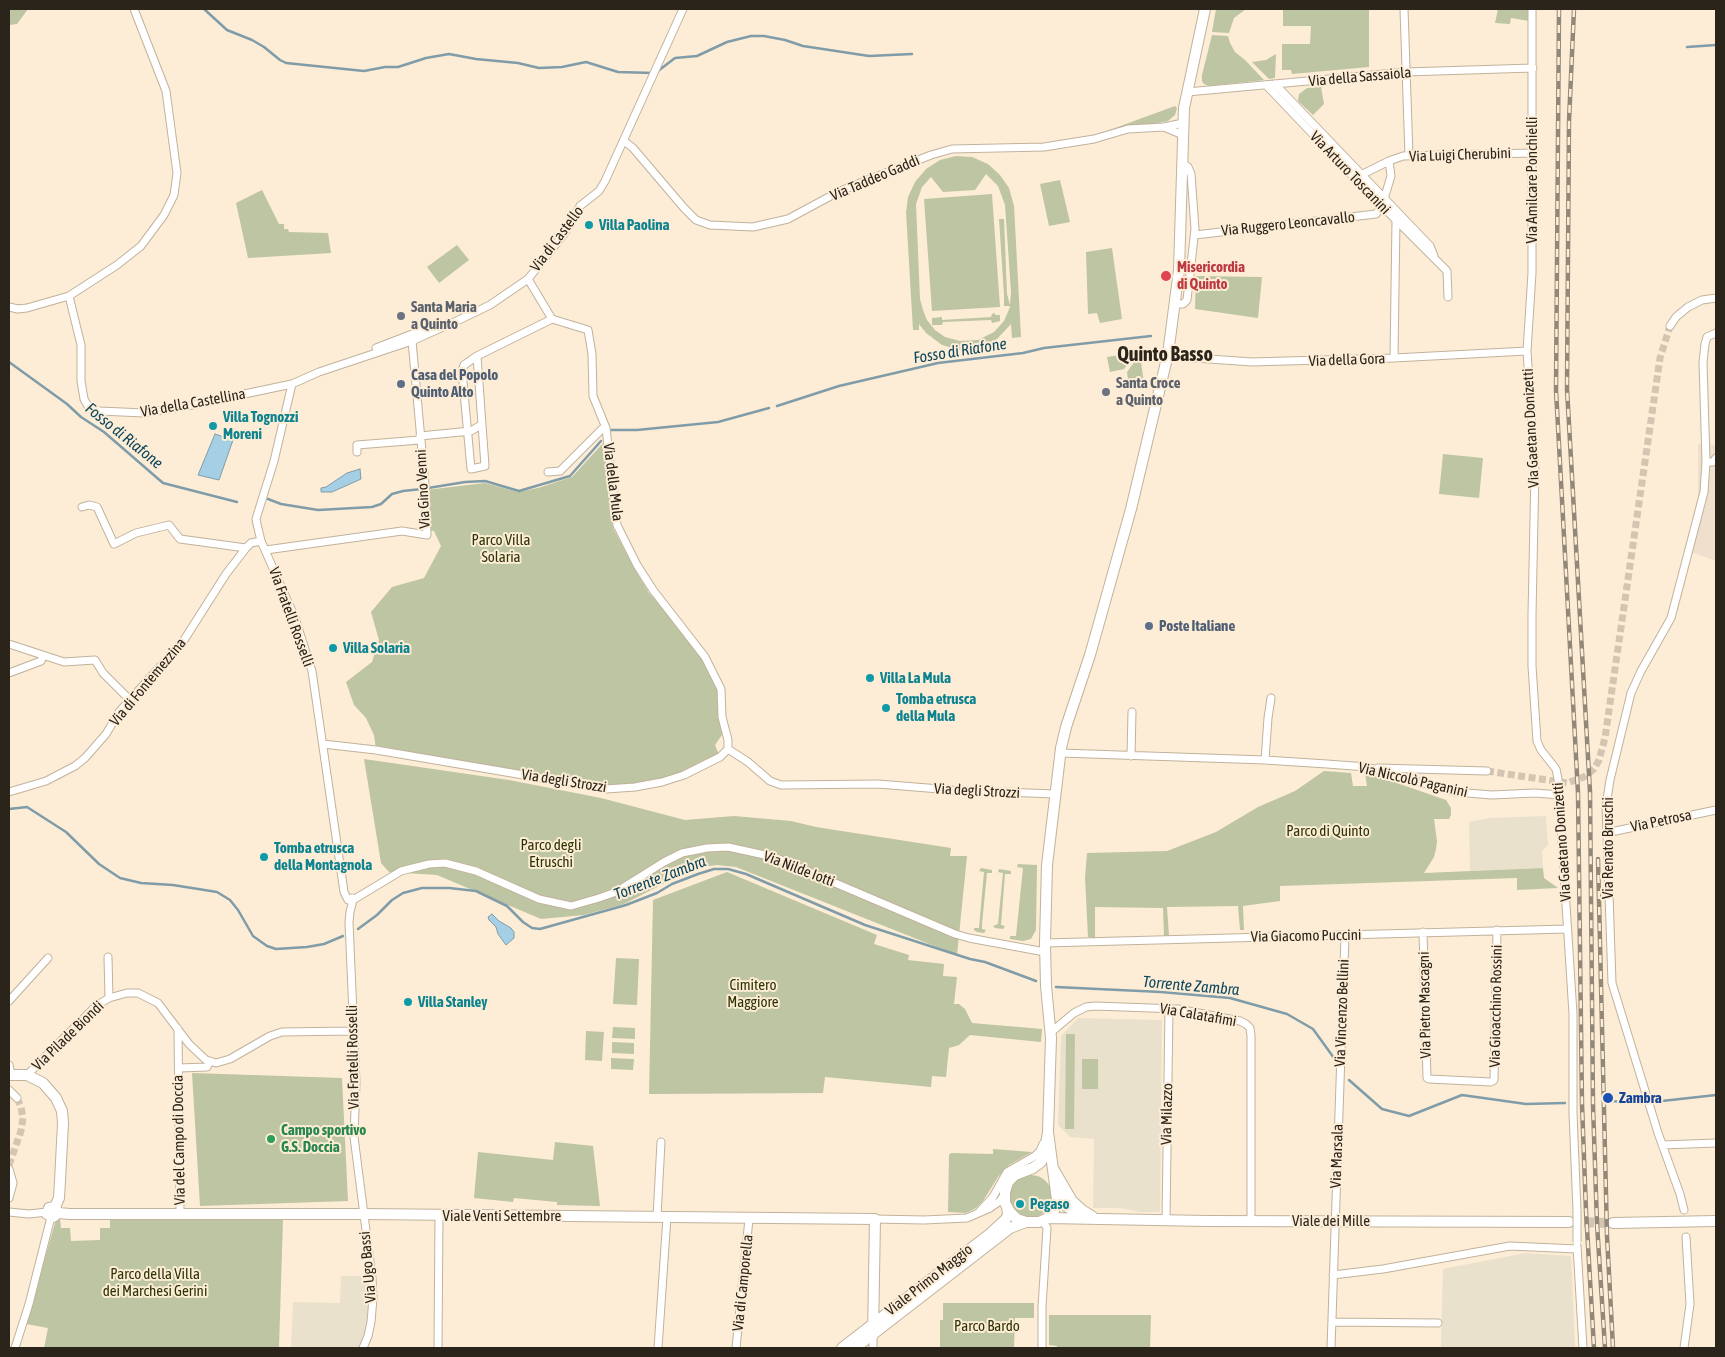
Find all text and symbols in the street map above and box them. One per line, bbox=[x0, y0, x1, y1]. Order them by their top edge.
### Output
street label: Via della Sassaiola bbox=[1308, 64, 1412, 90]
street label: Via Amilcare Ponchielli bbox=[1523, 116, 1541, 244]
street label: Via Arturo Toscanini bbox=[1306, 128, 1394, 218]
street label: Via Luigi Cherubini bbox=[1409, 144, 1511, 166]
street label: Via Taddeo Gaddi bbox=[828, 151, 922, 205]
street label: Via di Castello bbox=[527, 203, 587, 275]
street label: Via Ruggero Leoncavallo bbox=[1220, 208, 1356, 240]
place label: Villa Paolina bbox=[599, 216, 670, 234]
marker: Villa Paolina bbox=[583, 219, 595, 231]
place label: Misericordia di Quinto bbox=[1177, 258, 1245, 293]
marker: Misericordia di Quinto bbox=[1159, 269, 1173, 283]
place label: Santa Maria a Quinto bbox=[411, 298, 477, 333]
marker: Santa Maria a Quinto bbox=[395, 310, 407, 322]
water label: Fosso di Riafone bbox=[912, 334, 1008, 368]
district label: Quinto Basso bbox=[1117, 343, 1213, 367]
street label: Via della Gora bbox=[1308, 350, 1386, 370]
place label: Casa del Popolo Quinto Alto bbox=[411, 366, 498, 401]
street label: Via Gaetano Donizetti bbox=[1519, 368, 1543, 488]
place label: Santa Croce a Quinto bbox=[1116, 374, 1180, 409]
marker: Casa del Popolo Quinto Alto bbox=[395, 378, 407, 390]
street label: Via della Castellina bbox=[139, 385, 247, 421]
marker: Santa Croce a Quinto bbox=[1100, 386, 1112, 398]
water label: Fosso di Riafone bbox=[81, 399, 167, 473]
place label: Villa Tognozzi Moreni bbox=[223, 408, 298, 443]
marker: Villa Tognozzi Moreni bbox=[207, 420, 219, 432]
street label: Via della Mula bbox=[599, 442, 627, 522]
street label: Via Gino Venni bbox=[412, 449, 434, 529]
park label: Parco Villa Solaria bbox=[472, 531, 530, 566]
street label: Via Fratelli Rosselli bbox=[265, 565, 317, 669]
place label: Poste Italiane bbox=[1159, 617, 1235, 635]
marker: Poste Italiane bbox=[1143, 620, 1155, 632]
street label: Via di Fontemezzina bbox=[106, 634, 190, 730]
place label: Villa Solaria bbox=[343, 639, 410, 657]
marker: Villa Solaria bbox=[327, 642, 339, 654]
place label: Villa La Mula bbox=[880, 669, 951, 687]
marker: Villa La Mula bbox=[864, 672, 876, 684]
place label: Tomba etrusca della Mula bbox=[896, 690, 976, 725]
marker: Tomba etrusca della Mula bbox=[880, 702, 892, 714]
street label: Via Niccolò Paganini bbox=[1357, 759, 1469, 801]
street label: Via degli Strozzi bbox=[520, 765, 608, 797]
street label: Via degli Strozzi bbox=[934, 780, 1020, 802]
street label: Via Gaetano Donizetti bbox=[1549, 782, 1575, 902]
street label: Via Renato Bruschi bbox=[1599, 797, 1617, 899]
street label: Via Petrosa bbox=[1629, 806, 1693, 836]
park label: Parco di Quinto bbox=[1286, 822, 1370, 840]
park label: Parco degli Etruschi bbox=[521, 836, 581, 871]
place label: Tomba etrusca della Montagnola bbox=[274, 839, 372, 874]
street label: Via Nilde Iotti bbox=[761, 847, 837, 891]
marker: Tomba etrusca della Montagnola bbox=[258, 851, 270, 863]
water label: Torrente Zambra bbox=[611, 852, 709, 904]
street label: Via Giacomo Puccini bbox=[1251, 926, 1361, 946]
street label: Via Gioacchino Rossini bbox=[1486, 944, 1506, 1068]
street label: Via Pietro Mascagni bbox=[1415, 951, 1435, 1059]
street label: Via Vincenzo Bellini bbox=[1331, 959, 1353, 1067]
water label: Torrente Zambra bbox=[1142, 972, 1240, 1000]
park label: Cimitero Maggiore bbox=[727, 976, 779, 1011]
place label: Villa Stanley bbox=[418, 993, 487, 1011]
marker: Villa Stanley bbox=[402, 996, 414, 1008]
street label: Via Pilade Biondi bbox=[28, 997, 108, 1075]
street label: Via Calatafimi bbox=[1158, 999, 1238, 1031]
street label: Via Fratelli Rosselli bbox=[343, 1005, 363, 1109]
street label: Via del Campo di Doccia bbox=[169, 1075, 189, 1205]
street label: Via Milazzo bbox=[1157, 1083, 1177, 1145]
place label: Zambra bbox=[1619, 1089, 1662, 1107]
marker: Zambra bbox=[1601, 1091, 1615, 1105]
place label: Campo sportivo G.S. Doccia bbox=[281, 1121, 366, 1156]
street label: Via Marsala bbox=[1327, 1123, 1347, 1189]
marker: Campo sportivo G.S. Doccia bbox=[265, 1133, 277, 1145]
place label: Pegaso bbox=[1030, 1195, 1069, 1213]
marker: Pegaso bbox=[1014, 1198, 1026, 1210]
street label: Viale Venti Settembre bbox=[443, 1207, 561, 1225]
street label: Viale dei Mille bbox=[1292, 1212, 1370, 1230]
street label: Via Ugo Bassi bbox=[356, 1230, 380, 1304]
street label: Via di Camporella bbox=[729, 1234, 757, 1332]
street label: Viale Primo Maggio bbox=[882, 1240, 976, 1320]
park label: Parco della Villa dei Marchesi Gerini bbox=[103, 1265, 207, 1300]
park label: Parco Bardo bbox=[954, 1317, 1020, 1335]

